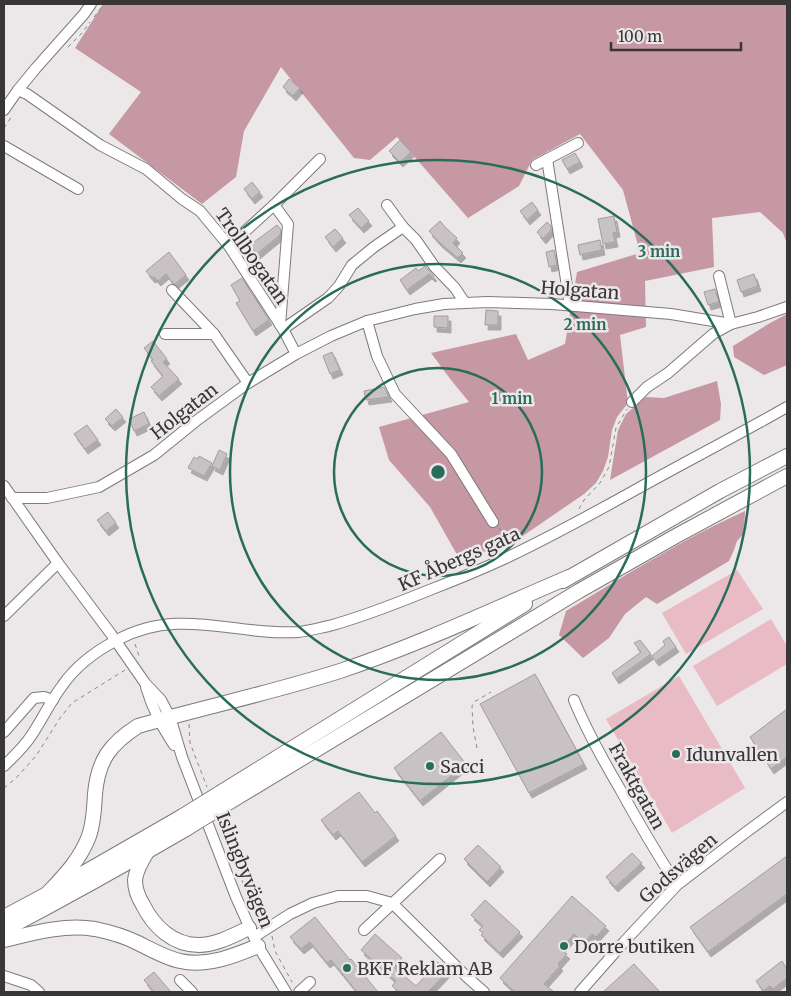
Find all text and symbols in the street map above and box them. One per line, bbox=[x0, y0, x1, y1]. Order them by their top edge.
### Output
scale bar bbox=[611, 20, 741, 52]
text: 100 m bbox=[618, 27, 662, 46]
street label: Trollbogatan bbox=[210, 203, 294, 309]
text: 3 min bbox=[638, 242, 680, 261]
street label: Holgatan bbox=[540, 276, 620, 304]
text: 2 min bbox=[564, 315, 606, 334]
street label: Holgatan bbox=[146, 378, 222, 444]
text: 1 min bbox=[492, 389, 532, 408]
centre of rings bbox=[429, 463, 447, 481]
street label: KF Åbergs gata bbox=[395, 522, 524, 596]
street label: Fraktgatan bbox=[604, 739, 670, 833]
place label: Idunvallen bbox=[686, 743, 778, 766]
marker: Idunvallen bbox=[670, 748, 682, 760]
place label: Sacci bbox=[440, 755, 485, 778]
marker: Sacci bbox=[424, 760, 436, 772]
street label: Islingbyvägen bbox=[211, 809, 279, 931]
street label: Godsvägen bbox=[634, 828, 722, 908]
place label: Dorre butiken bbox=[574, 935, 695, 958]
marker: Dorre butiken bbox=[558, 940, 570, 952]
place label: BKF Reklam AB bbox=[357, 957, 493, 980]
marker: BKF Reklam AB bbox=[341, 962, 353, 974]

